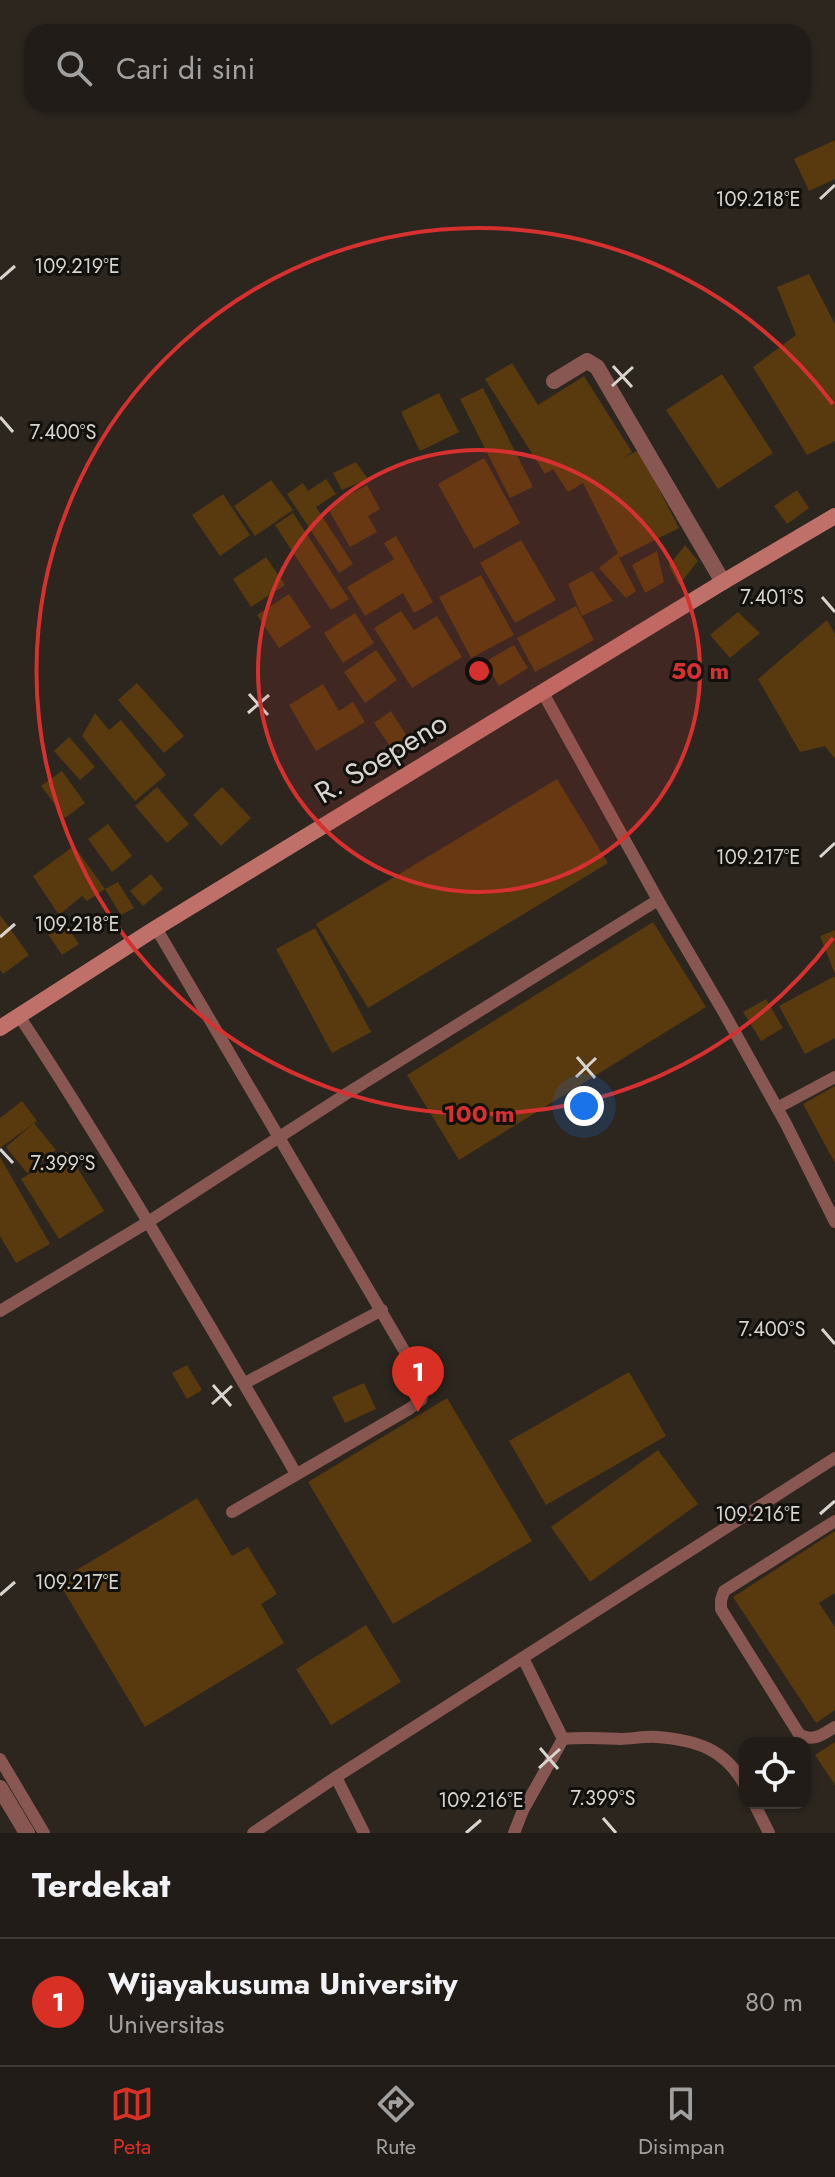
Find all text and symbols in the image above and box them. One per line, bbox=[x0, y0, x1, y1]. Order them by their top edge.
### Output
search box bbox=[24, 24, 811, 112]
icon: search bbox=[52, 46, 96, 90]
text: Cari di sini bbox=[116, 47, 255, 90]
text: 109.218°E bbox=[716, 185, 800, 214]
text: 109.219°E bbox=[34, 252, 120, 281]
text: 7.400°S bbox=[30, 418, 96, 447]
text: 7.401°S bbox=[740, 583, 804, 612]
text: 50 m bbox=[671, 653, 729, 688]
centre of rings bbox=[465, 657, 493, 685]
street label: R. Soepeno bbox=[306, 701, 455, 814]
text: 109.217°E bbox=[716, 843, 800, 872]
text: 109.218°E bbox=[35, 910, 119, 939]
your location bbox=[564, 1086, 604, 1126]
text: 100 m bbox=[444, 1096, 514, 1131]
text: 7.399°S bbox=[31, 1149, 96, 1178]
text: 7.400°S bbox=[739, 1315, 805, 1344]
pin: 1 bbox=[392, 1346, 444, 1412]
text: 109.216°E bbox=[715, 1500, 801, 1529]
text: 109.217°E bbox=[35, 1568, 119, 1597]
map controls bbox=[739, 1737, 811, 1809]
button: locate bbox=[739, 1737, 811, 1809]
text: 7.399°S bbox=[571, 1784, 636, 1813]
text: 109.216°E bbox=[438, 1786, 524, 1815]
text: Terdekat bbox=[32, 1861, 170, 1910]
text: Wijayakusuma University bbox=[108, 1962, 458, 2005]
text: 1 bbox=[51, 1983, 65, 2021]
text: 80 m bbox=[745, 1983, 803, 2021]
text: Universitas bbox=[108, 2005, 225, 2043]
tab: Peta bbox=[110, 2082, 154, 2162]
tab: Rute bbox=[374, 2082, 418, 2162]
tab: Disimpan bbox=[638, 2082, 725, 2162]

